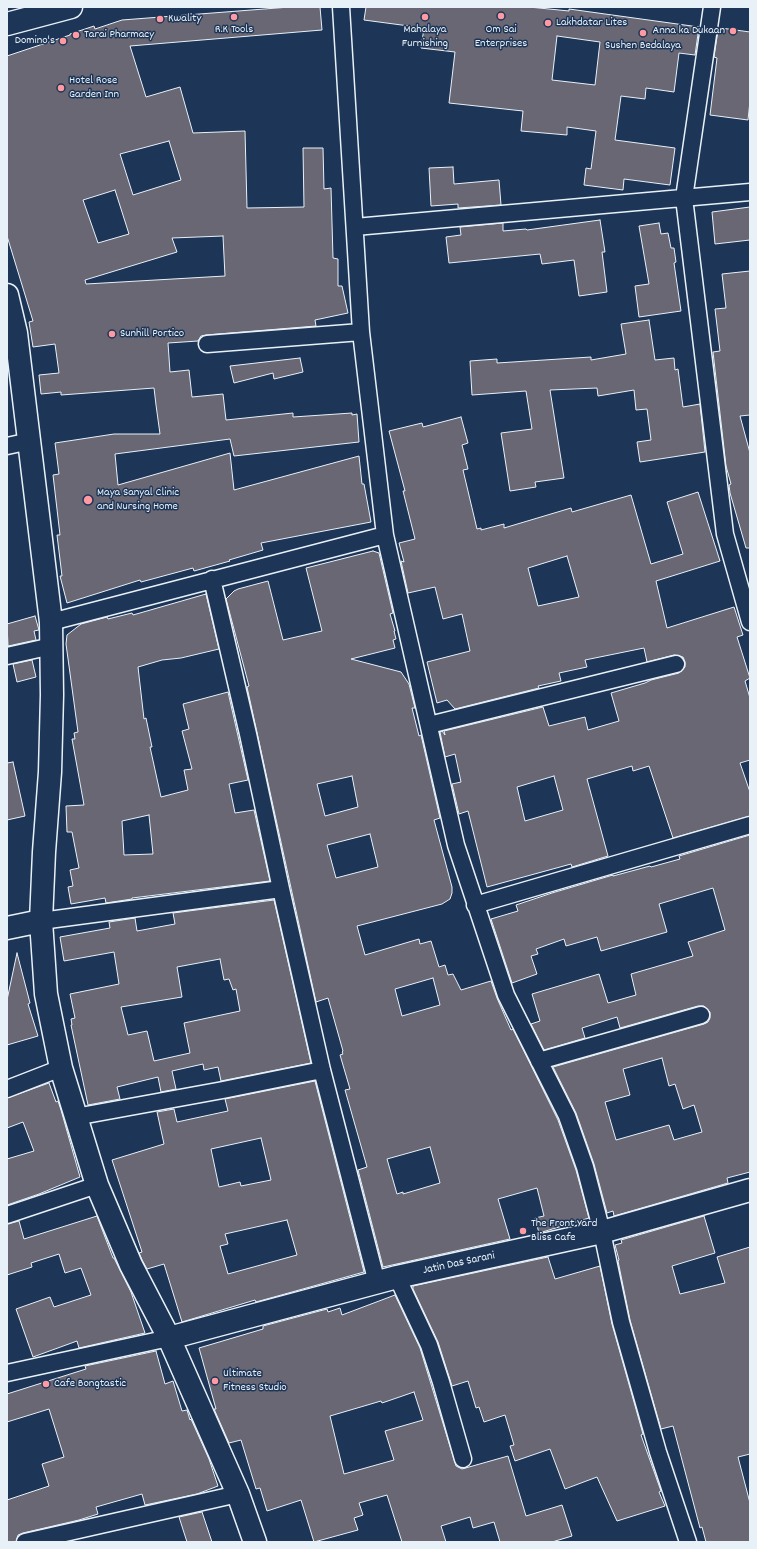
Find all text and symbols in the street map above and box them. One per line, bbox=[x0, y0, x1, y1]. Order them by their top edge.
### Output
marker: Om Sai Enterprises bbox=[496, 11, 506, 21]
place label: Kwality bbox=[168, 12, 201, 26]
marker: R.K Tools bbox=[229, 12, 239, 22]
marker: Mahalaya Furnishing bbox=[420, 12, 430, 22]
marker: Kwality bbox=[155, 14, 165, 24]
place label: Lakhdatar Lites bbox=[556, 16, 627, 30]
marker: Lakhdatar Lites bbox=[543, 18, 553, 28]
place label: R.K Tools bbox=[215, 23, 253, 37]
place label: Mahalaya Furnishing bbox=[402, 23, 448, 51]
place label: Om Sai Enterprises bbox=[475, 23, 527, 51]
place label: Anna ka Dukaan bbox=[653, 24, 725, 38]
marker: Anna ka Dukaan bbox=[728, 26, 738, 36]
place label: Tarai Pharmacy bbox=[84, 28, 154, 42]
marker: Sushen Bedalaya bbox=[638, 28, 648, 38]
marker: Tarai Pharmacy bbox=[71, 30, 81, 40]
place label: Domino's bbox=[15, 34, 55, 48]
marker: Domino's bbox=[58, 36, 68, 46]
place label: Sushen Bedalaya bbox=[605, 39, 681, 53]
place label: Hotel Rose Garden Inn bbox=[69, 74, 119, 102]
marker: Hotel Rose Garden Inn bbox=[56, 83, 66, 93]
place label: Sunhill Portico bbox=[120, 327, 184, 341]
marker: Sunhill Portico bbox=[107, 329, 117, 339]
place label: Maya Sanyal Clinic and Nursing Home bbox=[97, 486, 179, 514]
marker: Maya Sanyal Clinic and Nursing Home bbox=[82, 494, 94, 506]
place label: The Front Yard Bliss Cafe bbox=[531, 1217, 597, 1245]
marker: The Front Yard Bliss Cafe bbox=[518, 1226, 528, 1236]
street label: Jatin Das Sarani bbox=[422, 1249, 496, 1279]
place label: Ultimate Fitness Studio bbox=[223, 1367, 287, 1395]
marker: Ultimate Fitness Studio bbox=[210, 1376, 220, 1386]
place label: Cafe Bongtastic bbox=[54, 1377, 126, 1391]
marker: Cafe Bongtastic bbox=[41, 1379, 51, 1389]

